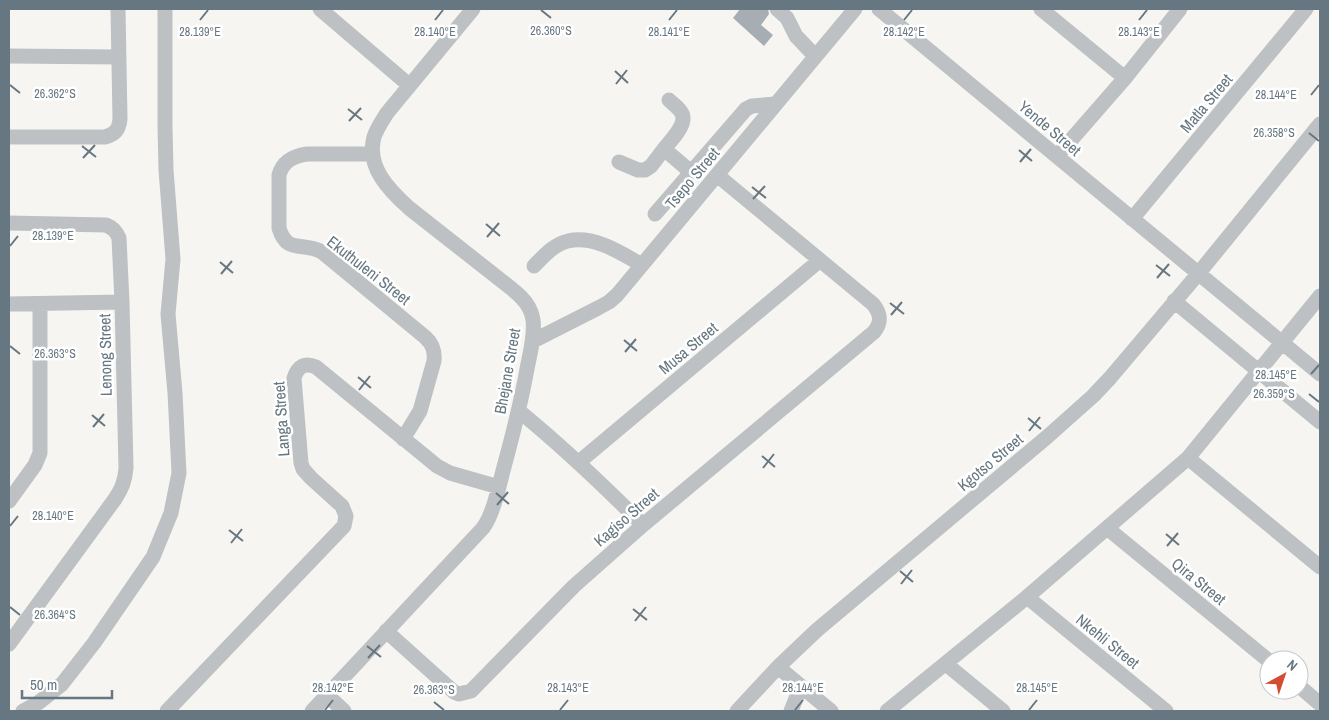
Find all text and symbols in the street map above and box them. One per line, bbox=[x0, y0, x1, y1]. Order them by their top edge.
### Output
text: 26.360°S bbox=[530, 23, 572, 39]
text: 28.139°E bbox=[179, 24, 221, 40]
text: 28.140°E bbox=[414, 24, 456, 40]
text: 28.141°E bbox=[648, 24, 690, 40]
text: 28.142°E bbox=[883, 24, 925, 40]
text: 28.143°E bbox=[1118, 24, 1160, 40]
street label: Matla Street bbox=[1175, 69, 1237, 137]
text: 26.362°S bbox=[34, 86, 76, 102]
text: 28.144°E bbox=[1255, 87, 1297, 103]
street label: Yende Street bbox=[1014, 95, 1086, 161]
text: 26.358°S bbox=[1253, 125, 1295, 141]
street label: Tsepo Street bbox=[660, 142, 724, 213]
text: 28.139°E bbox=[32, 228, 74, 244]
street label: Ekuthuleni Street bbox=[323, 230, 416, 310]
street label: Lenong Street bbox=[93, 313, 117, 396]
street label: Musa Street bbox=[654, 317, 722, 379]
street label: Bhejane Street bbox=[489, 326, 525, 416]
text: 26.363°S bbox=[34, 346, 76, 362]
text: 28.145°E bbox=[1255, 367, 1297, 383]
street label: Langa Street bbox=[267, 380, 295, 457]
text: 26.359°S bbox=[1253, 386, 1295, 402]
street label: Kgotso Street bbox=[953, 428, 1028, 496]
street label: Kagiso Street bbox=[589, 482, 663, 551]
text: 28.140°E bbox=[32, 508, 74, 524]
street label: Qira Street bbox=[1167, 552, 1231, 610]
text: 26.364°S bbox=[34, 607, 76, 623]
street label: Nkehli Street bbox=[1072, 609, 1145, 674]
north arrow bbox=[1259, 650, 1309, 700]
text: N bbox=[1283, 655, 1301, 675]
scale bar bbox=[22, 668, 112, 700]
text: 50 m bbox=[30, 674, 57, 695]
text: 28.142°E bbox=[312, 680, 354, 696]
text: 28.143°E bbox=[547, 680, 589, 696]
text: 28.144°E bbox=[782, 680, 824, 696]
text: 28.145°E bbox=[1016, 680, 1058, 696]
text: 26.363°S bbox=[413, 682, 455, 698]

